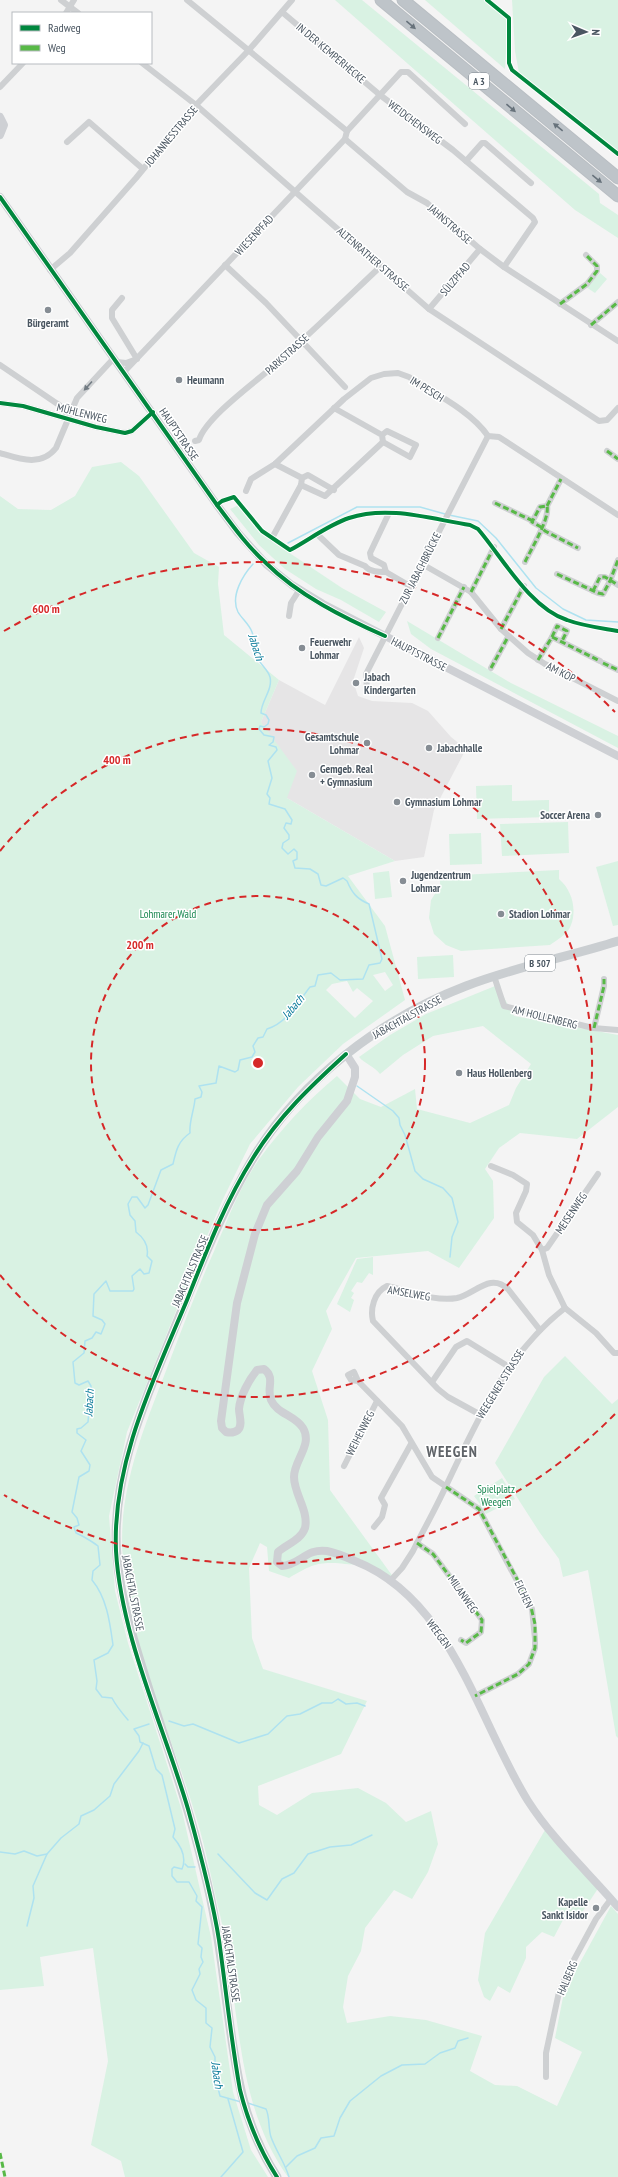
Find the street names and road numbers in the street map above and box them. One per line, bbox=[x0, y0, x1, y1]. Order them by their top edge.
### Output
street label: IN DER KEMPERHECKE bbox=[293, 20, 369, 86]
road number: A 3 bbox=[469, 73, 489, 89]
street label: WEIDCHENSWEG bbox=[385, 97, 445, 147]
street label: JOHANNESSTRASSE bbox=[141, 103, 201, 170]
street label: JAHNSTRASSE bbox=[424, 200, 475, 247]
street label: WIESENPFAD bbox=[232, 212, 276, 258]
street label: ALTENRATHER STRASSE bbox=[334, 224, 412, 294]
street label: SÜLZPFAD bbox=[437, 259, 473, 299]
street label: PARKSTRASSE bbox=[262, 330, 312, 377]
street label: IM PESCH bbox=[408, 373, 447, 405]
street label: MÜHLENWEG bbox=[55, 400, 109, 426]
street label: HAUPTSTRASSE bbox=[156, 405, 202, 463]
street label: ZUR JABACHBRÜCKE bbox=[396, 530, 444, 606]
street label: HAUPTSTRASSE bbox=[389, 634, 449, 674]
street label: AM KOP bbox=[544, 659, 578, 685]
road number: B 507 bbox=[525, 955, 555, 971]
street label: JABACHTALSTRASSE bbox=[369, 992, 444, 1042]
street label: AM HOLLENBERG bbox=[511, 1002, 579, 1032]
street label: MEISENWEG bbox=[552, 1190, 590, 1236]
street label: JABACHTALSTRASSE bbox=[168, 1233, 212, 1310]
street label: AMSELWEG bbox=[387, 1282, 431, 1304]
street label: WEEGENER STRASSE bbox=[473, 1346, 527, 1421]
street label: WEIHENWEG bbox=[343, 1408, 377, 1458]
street label: JABACHTALSTRASSE bbox=[119, 1553, 147, 1632]
street label: MILANWEG bbox=[445, 1572, 481, 1616]
street label: EICHEN bbox=[512, 1578, 536, 1610]
street label: WEEGEN bbox=[424, 1617, 454, 1651]
street label: JABACHTALSTRASSE bbox=[219, 1924, 243, 2003]
street label: HALBERG bbox=[554, 1959, 580, 1997]

